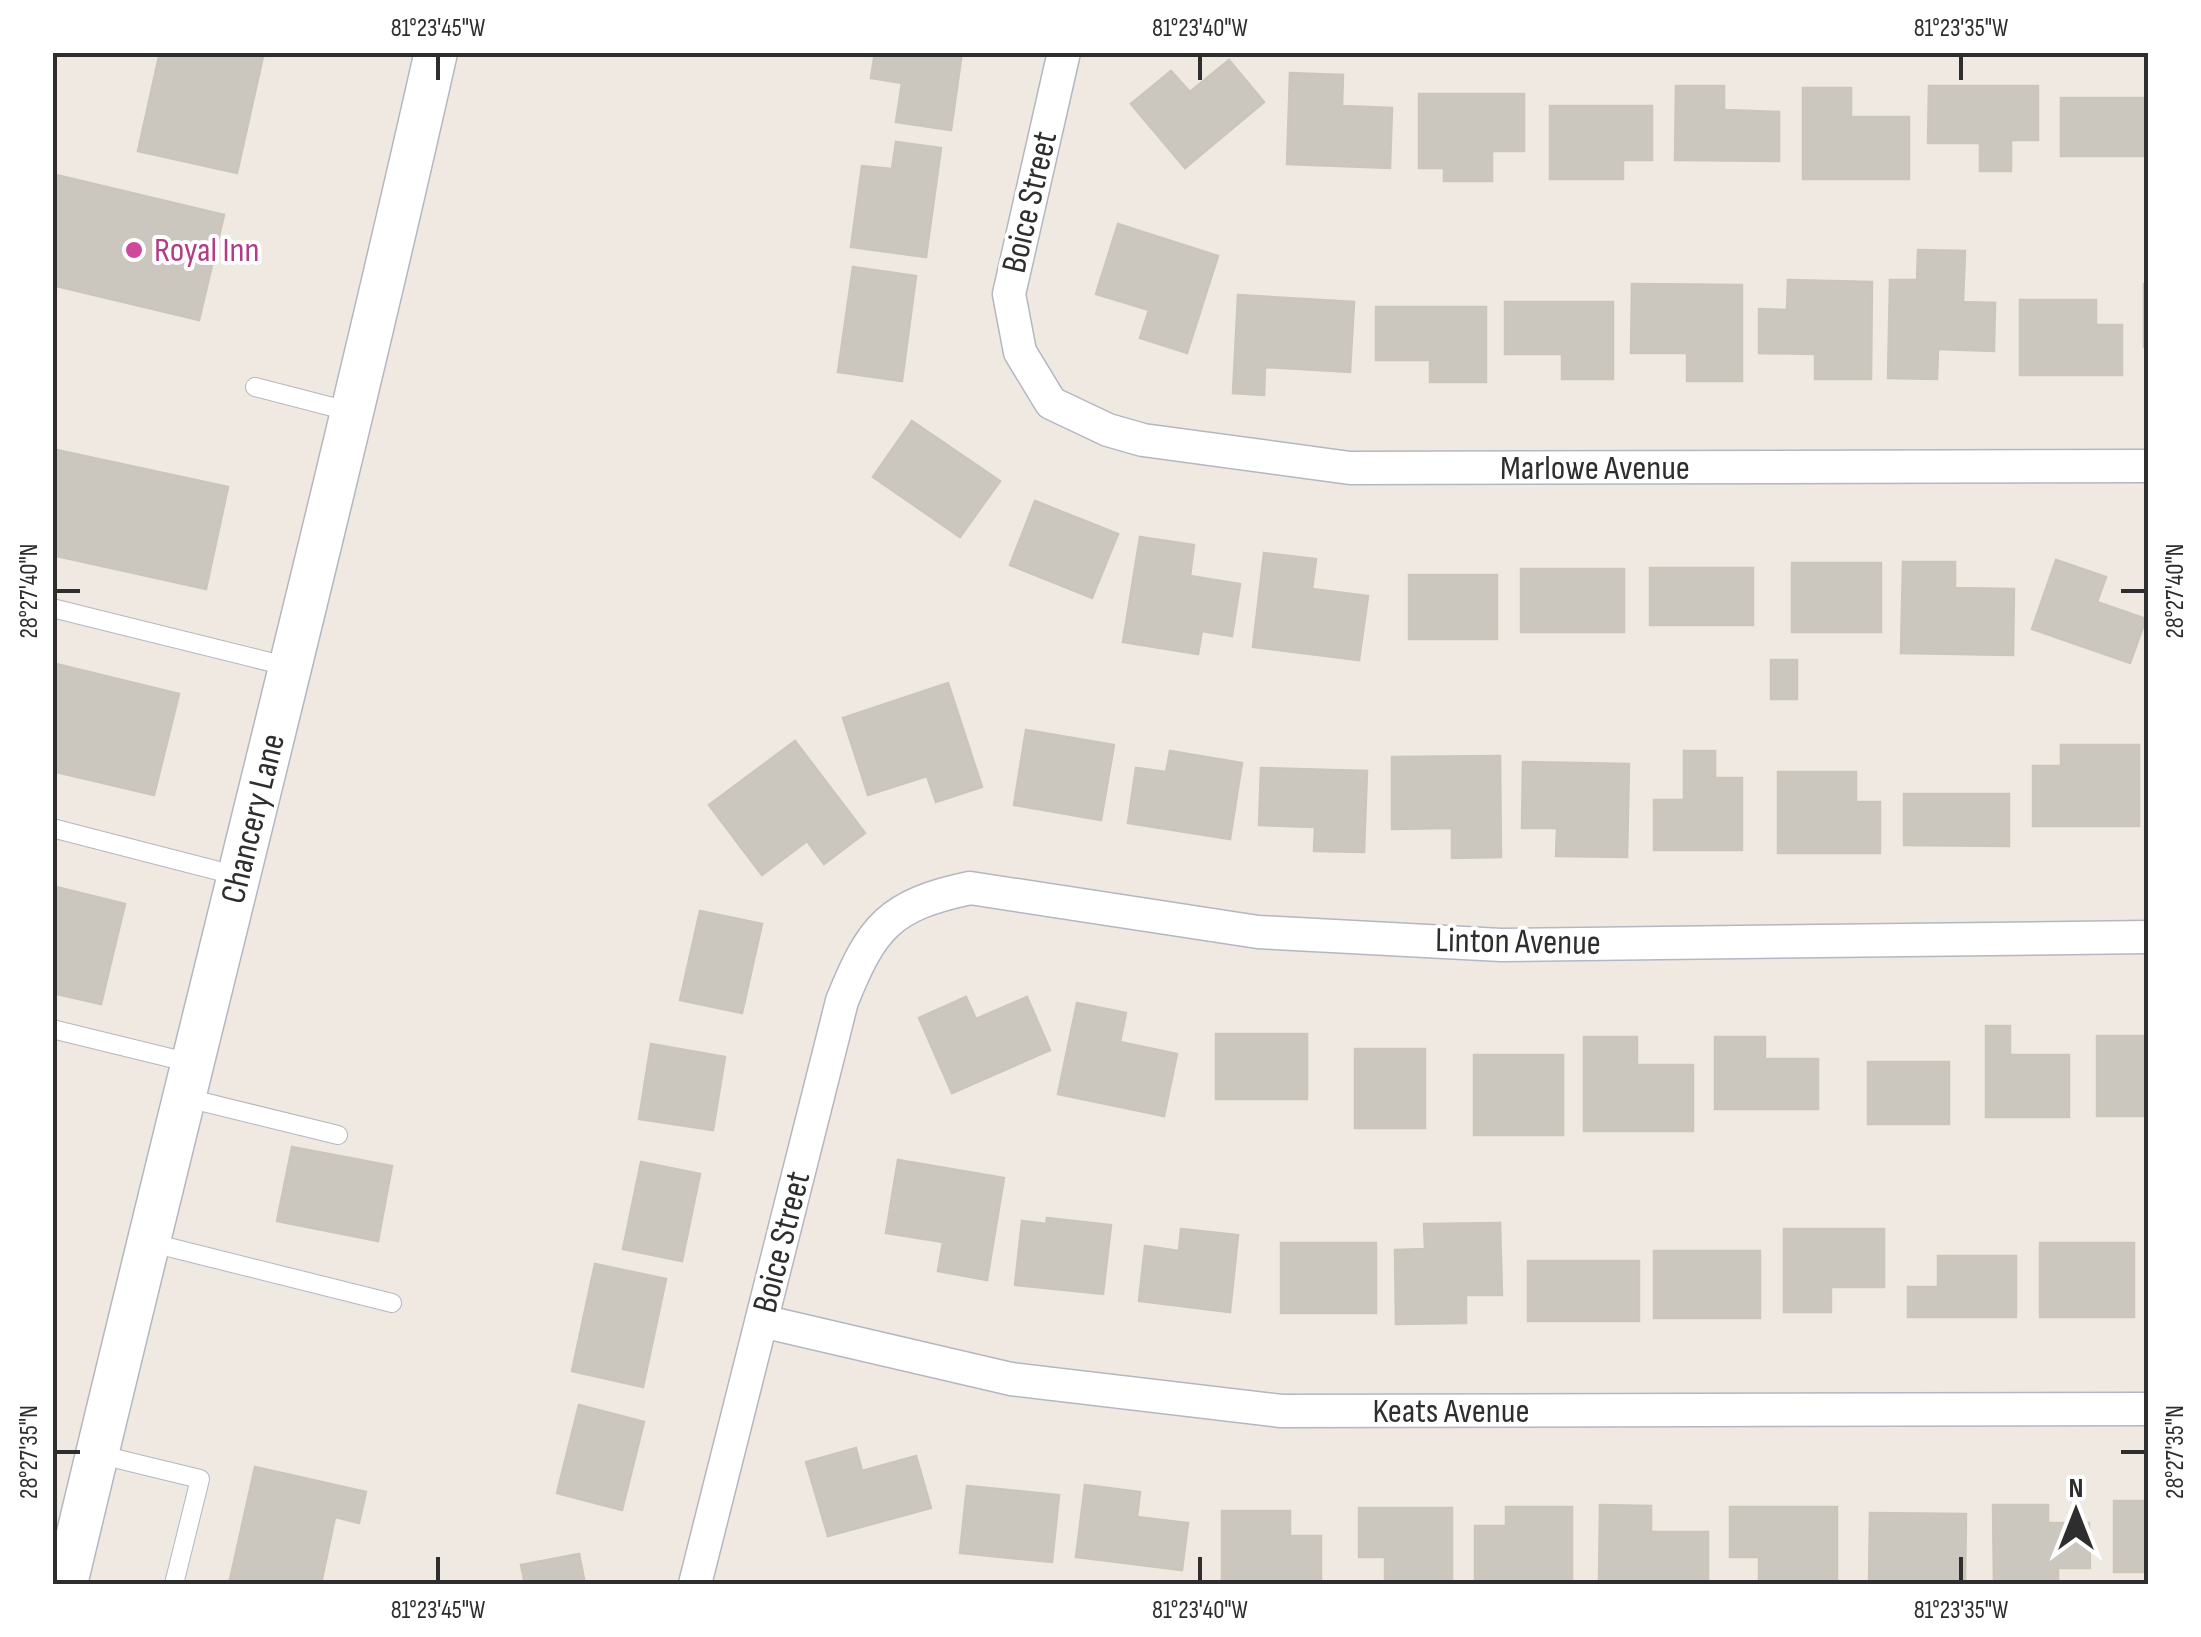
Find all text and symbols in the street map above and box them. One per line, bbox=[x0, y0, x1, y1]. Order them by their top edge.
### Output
text: 81°23'45"W bbox=[391, 13, 485, 44]
text: 81°23'40"W bbox=[1152, 13, 1248, 44]
text: 81°23'35"W bbox=[1914, 13, 2008, 44]
street label: Boice Street bbox=[993, 127, 1067, 277]
place label: Royal Inn bbox=[154, 229, 260, 272]
marker: Royal Inn bbox=[123, 239, 145, 261]
street label: Marlowe Avenue bbox=[1500, 447, 1690, 490]
text: 28°27'40"N bbox=[14, 544, 45, 638]
text: 28°27'40"N bbox=[2160, 544, 2191, 638]
street label: Chancery Lane bbox=[211, 729, 295, 908]
street label: Linton Avenue bbox=[1435, 919, 1601, 965]
street label: Boice Street bbox=[744, 1167, 820, 1317]
street label: Keats Avenue bbox=[1373, 1390, 1529, 1433]
text: 28°27'35"N bbox=[14, 1405, 45, 1499]
text: 28°27'35"N bbox=[2160, 1405, 2191, 1499]
north arrow bbox=[2026, 1462, 2126, 1562]
text: N bbox=[2069, 1472, 2083, 1505]
text: 81°23'45"W bbox=[391, 1595, 485, 1626]
text: 81°23'40"W bbox=[1152, 1595, 1248, 1626]
text: 81°23'35"W bbox=[1914, 1595, 2008, 1626]

